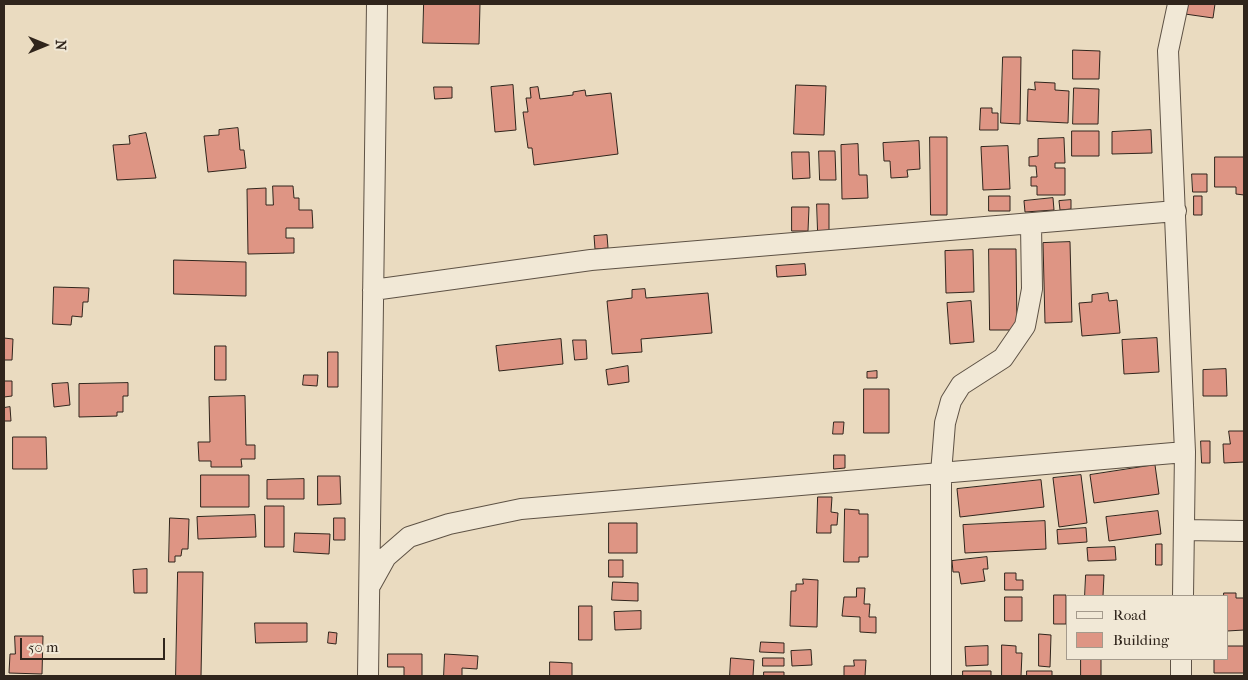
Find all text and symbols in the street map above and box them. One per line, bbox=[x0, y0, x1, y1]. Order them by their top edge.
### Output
north arrow bbox=[20, 20, 70, 70]
text: N bbox=[52, 40, 69, 50]
legend bbox=[1066, 595, 1228, 660]
text: Road bbox=[1113, 606, 1146, 624]
scale bar bbox=[22, 628, 168, 660]
text: Building bbox=[1113, 631, 1169, 649]
text: 50 m bbox=[28, 638, 58, 656]

